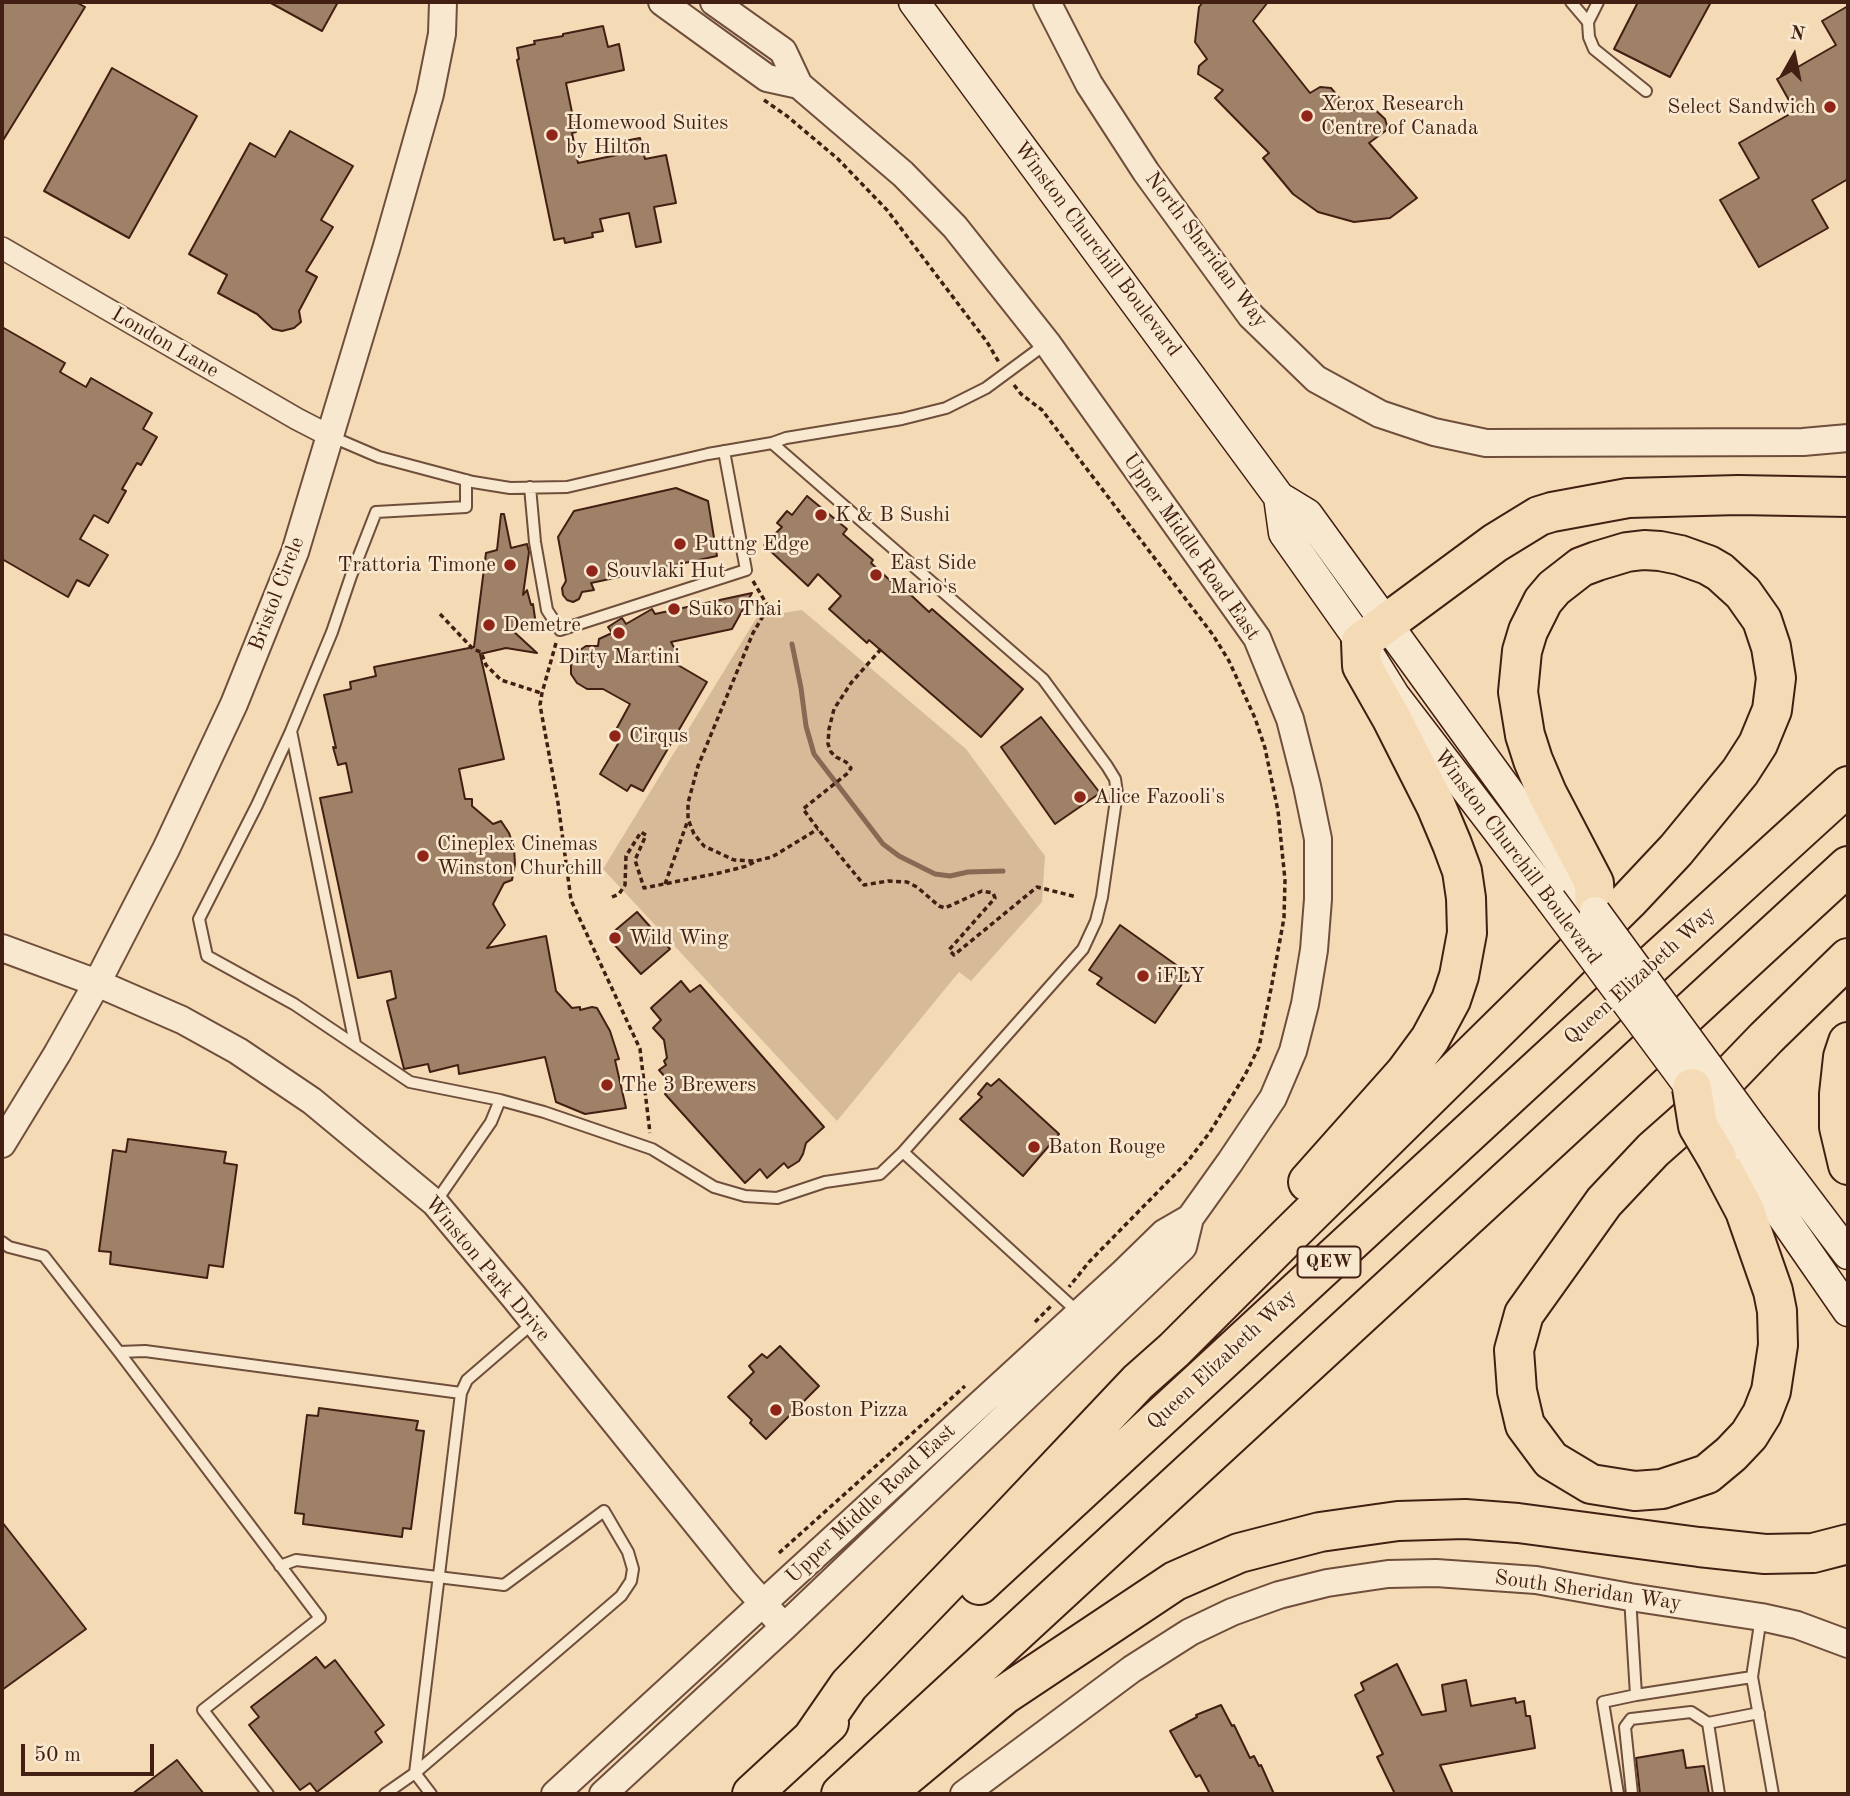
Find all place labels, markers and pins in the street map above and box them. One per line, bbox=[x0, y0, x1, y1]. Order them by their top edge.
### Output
place label: Xerox Research Centre of Canada bbox=[1321, 91, 1478, 141]
place label: Select Sandwich bbox=[1667, 94, 1816, 120]
marker: Select Sandwich bbox=[1822, 99, 1838, 115]
marker: Xerox Research Centre of Canada bbox=[1299, 108, 1315, 124]
place label: Homewood Suites by Hilton bbox=[566, 110, 728, 160]
marker: Homewood Suites by Hilton bbox=[544, 127, 560, 143]
place label: K & B Sushi bbox=[835, 502, 950, 528]
marker: K & B Sushi bbox=[813, 507, 829, 523]
place label: Puttng Edge bbox=[694, 531, 809, 557]
marker: Puttng Edge bbox=[672, 536, 688, 552]
place label: East Side Mario's bbox=[890, 550, 977, 600]
place label: Trattoria Timone bbox=[338, 552, 496, 578]
marker: Trattoria Timone bbox=[502, 557, 518, 573]
place label: Souvlaki Hut bbox=[606, 558, 725, 584]
marker: Souvlaki Hut bbox=[584, 563, 600, 579]
marker: East Side Mario's bbox=[868, 567, 884, 583]
place label: Suko Thai bbox=[688, 596, 782, 622]
marker: Suko Thai bbox=[666, 601, 682, 617]
place label: Demetre bbox=[503, 612, 581, 638]
marker: Demetre bbox=[481, 617, 497, 633]
marker: Dirty Martini bbox=[611, 625, 627, 641]
place label: Dirty Martini bbox=[558, 644, 680, 670]
place label: Cirqus bbox=[629, 723, 688, 749]
marker: Cirqus bbox=[607, 728, 623, 744]
place label: Alice Fazooli's bbox=[1094, 784, 1225, 810]
marker: Alice Fazooli's bbox=[1072, 789, 1088, 805]
place label: Cineplex Cinemas Winston Churchill bbox=[437, 831, 603, 881]
marker: Cineplex Cinemas Winston Churchill bbox=[415, 848, 431, 864]
place label: Wild Wing bbox=[629, 925, 729, 951]
marker: Wild Wing bbox=[607, 930, 623, 946]
place label: iFLY bbox=[1157, 963, 1205, 989]
marker: iFLY bbox=[1135, 968, 1151, 984]
place label: The 3 Brewers bbox=[621, 1072, 756, 1098]
marker: The 3 Brewers bbox=[599, 1077, 615, 1093]
place label: Baton Rouge bbox=[1048, 1134, 1166, 1160]
marker: Baton Rouge bbox=[1026, 1139, 1042, 1155]
place label: Boston Pizza bbox=[790, 1397, 908, 1423]
marker: Boston Pizza bbox=[768, 1402, 784, 1418]

